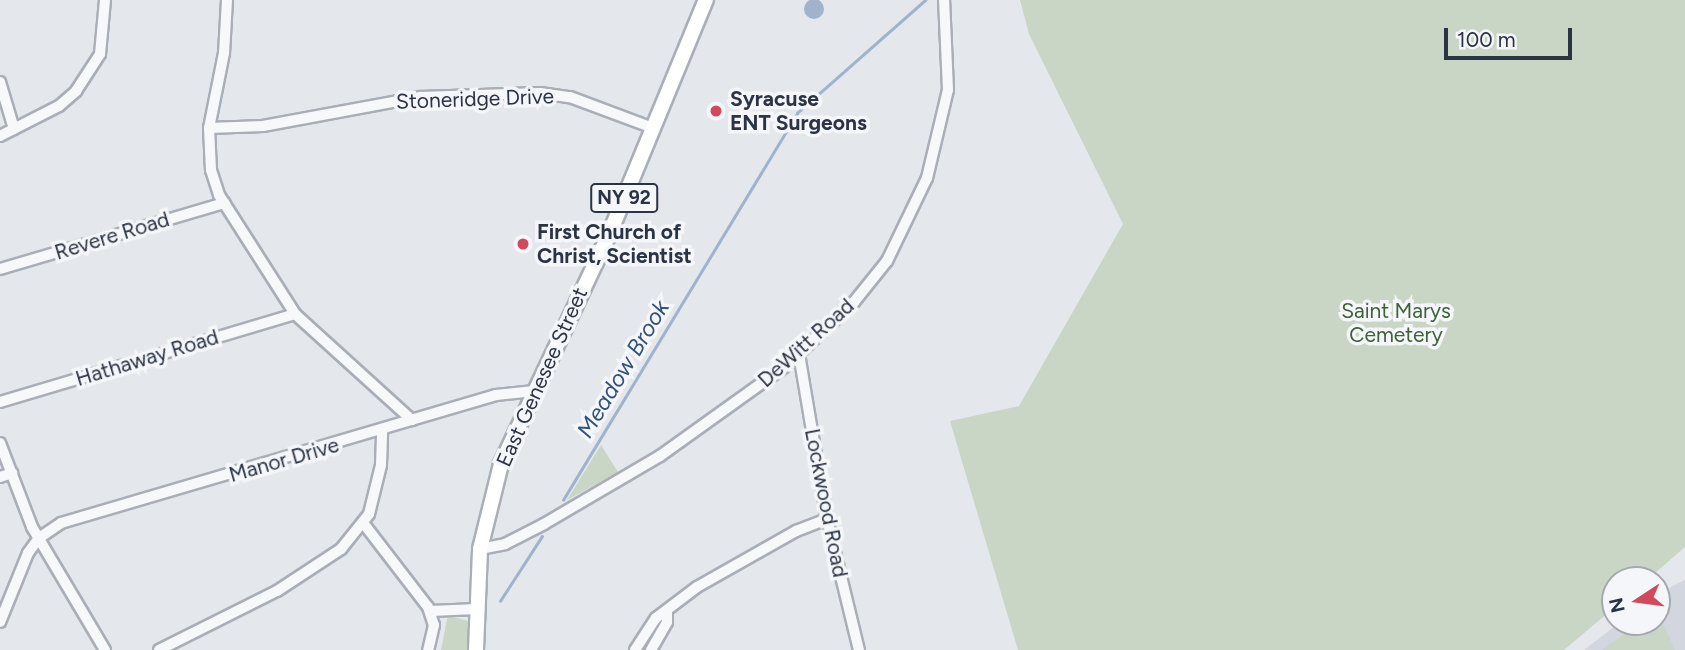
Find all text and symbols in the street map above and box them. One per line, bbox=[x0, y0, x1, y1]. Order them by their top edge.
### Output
scale bar bbox=[1447, 14, 1575, 58]
text: 100 m bbox=[1457, 27, 1516, 52]
street label: Stoneridge Drive bbox=[396, 84, 554, 114]
place label: Syracuse ENT Surgeons bbox=[730, 86, 867, 136]
marker: Syracuse ENT Surgeons bbox=[708, 103, 724, 119]
road number: NY 92 bbox=[589, 182, 659, 214]
street label: Revere Road bbox=[52, 207, 172, 265]
place label: First Church of Christ, Scientist bbox=[537, 219, 692, 269]
marker: First Church of Christ, Scientist bbox=[515, 236, 531, 252]
street label: East Genesee Street bbox=[491, 284, 593, 470]
street label: DeWitt Road bbox=[753, 293, 859, 393]
water label: Meadow Brook bbox=[571, 295, 675, 443]
park label: Saint Marys Cemetery bbox=[1341, 298, 1451, 348]
street label: Hathaway Road bbox=[73, 324, 221, 392]
street label: Lockwood Road bbox=[799, 426, 853, 580]
street label: Manor Drive bbox=[226, 432, 342, 488]
north arrow bbox=[1601, 566, 1671, 636]
text: N bbox=[1604, 596, 1630, 615]

